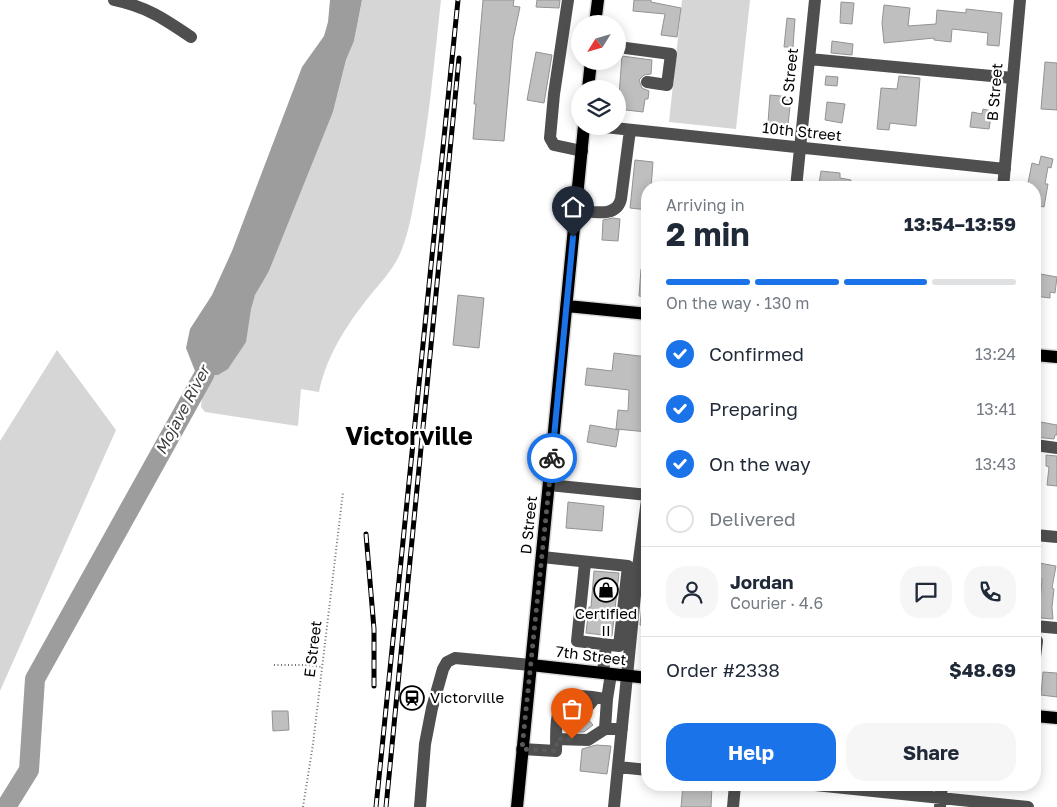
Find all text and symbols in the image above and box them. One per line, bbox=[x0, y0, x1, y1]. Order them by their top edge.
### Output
north arrow bbox=[571, 15, 626, 70]
map controls bbox=[571, 15, 626, 135]
street label: C Street bbox=[777, 47, 801, 107]
street label: B Street bbox=[983, 62, 1006, 122]
button: layers bbox=[571, 80, 626, 135]
street label: 10th Street bbox=[761, 118, 843, 144]
pin bbox=[552, 186, 594, 237]
icon: home bbox=[559, 193, 587, 221]
text: Arriving in bbox=[666, 195, 745, 215]
text: 13:54–13:59 bbox=[904, 212, 1016, 235]
text: 2 min bbox=[666, 215, 750, 253]
text: On the way · 130 m bbox=[666, 293, 810, 313]
icon: check bbox=[666, 340, 694, 368]
text: Confirmed bbox=[709, 342, 804, 365]
text: 13:24 bbox=[975, 344, 1016, 364]
water label: Mojave River bbox=[150, 360, 215, 458]
icon: check bbox=[666, 395, 694, 423]
text: Preparing bbox=[709, 397, 798, 420]
text: 13:41 bbox=[977, 399, 1016, 419]
district label: Victorville bbox=[345, 420, 473, 451]
courier bbox=[527, 433, 577, 483]
icon: bike bbox=[538, 444, 566, 472]
icon: check bbox=[666, 450, 694, 478]
text: On the way bbox=[709, 452, 811, 475]
text: 13:43 bbox=[975, 454, 1016, 474]
street label: D Street bbox=[516, 495, 540, 555]
text: Delivered bbox=[709, 507, 796, 530]
button: person bbox=[666, 566, 718, 618]
button: chat bbox=[900, 566, 952, 618]
button: phone bbox=[964, 566, 1016, 618]
text: Jordan bbox=[730, 570, 794, 593]
shop icon: Certified II bbox=[593, 577, 619, 603]
text: Courier · 4.6 bbox=[730, 593, 823, 613]
place label: Certified II bbox=[575, 604, 637, 639]
street label: E Street bbox=[300, 619, 324, 678]
street label: 7th Street bbox=[555, 642, 628, 668]
text: Order #2338 bbox=[666, 658, 780, 681]
text: $48.69 bbox=[949, 658, 1016, 681]
station icon: Victorville bbox=[399, 685, 425, 711]
place label: Victorville bbox=[430, 688, 504, 706]
pin bbox=[551, 688, 593, 739]
icon: bag bbox=[558, 695, 586, 723]
button: Help bbox=[666, 723, 836, 781]
button: Share bbox=[846, 723, 1016, 781]

